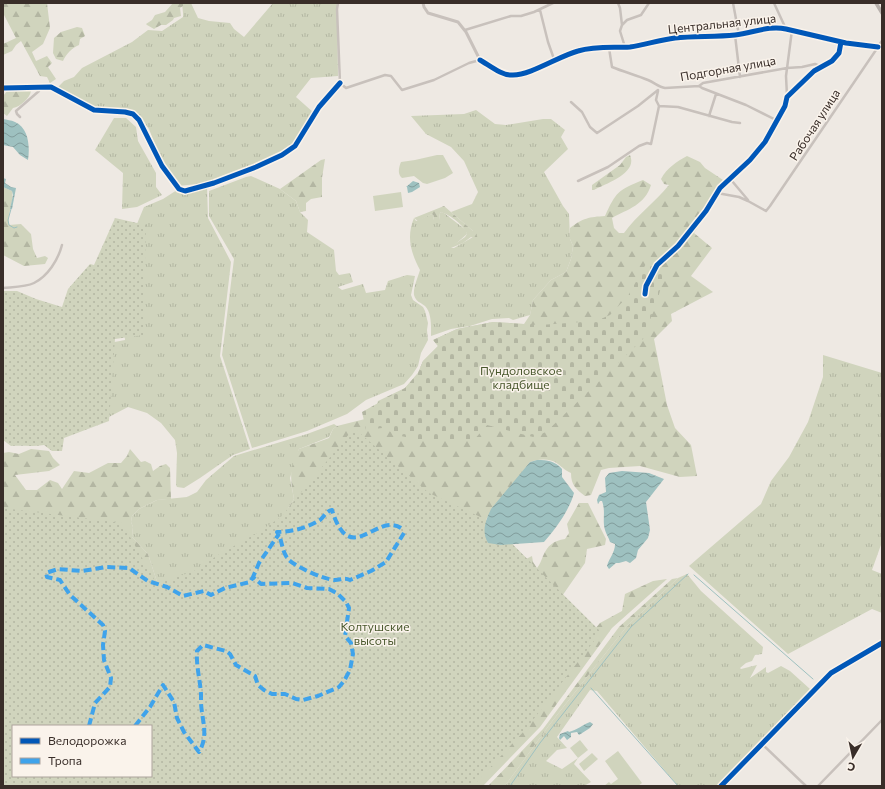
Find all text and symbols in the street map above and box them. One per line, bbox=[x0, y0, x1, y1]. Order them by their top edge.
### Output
street label: Центральная улица bbox=[667, 10, 777, 36]
street label: Подгорная улица bbox=[679, 53, 777, 83]
street label: Рабочая улица bbox=[786, 86, 842, 163]
park label: Пундоловское кладбище bbox=[480, 363, 562, 391]
park label: Колтушские высоты bbox=[340, 619, 410, 647]
legend bbox=[12, 725, 152, 777]
text: Велодорожка bbox=[48, 733, 126, 747]
north arrow bbox=[833, 737, 873, 777]
text: Тропа bbox=[48, 753, 82, 767]
text: С bbox=[846, 760, 856, 774]

